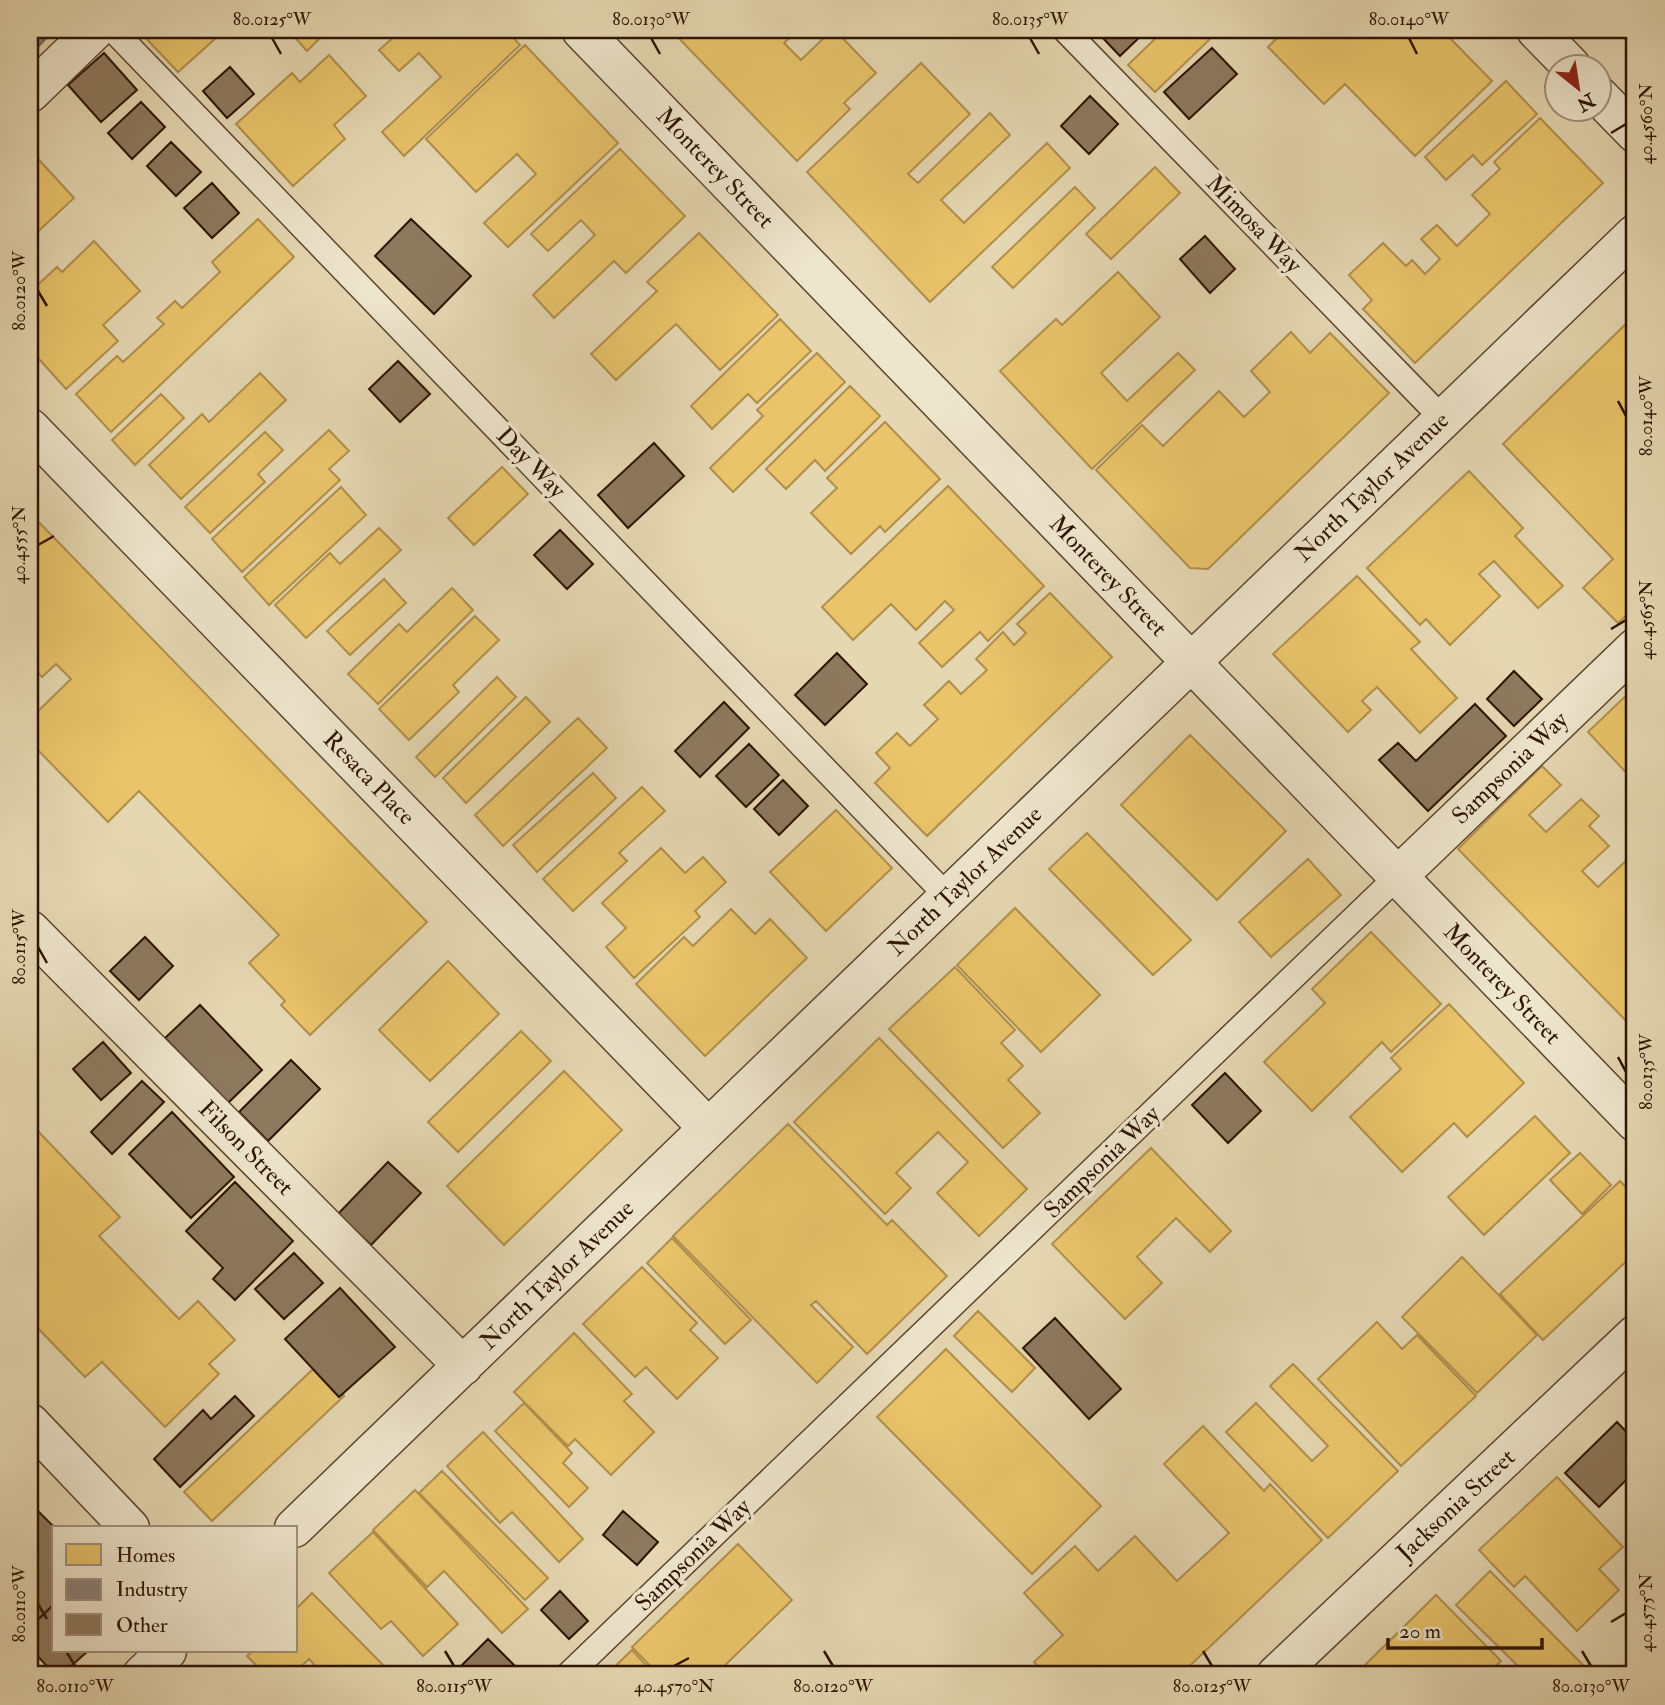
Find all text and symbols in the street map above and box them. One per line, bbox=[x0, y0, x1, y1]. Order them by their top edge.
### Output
text: 80.0125°W bbox=[233, 8, 312, 31]
text: 80.0130°W bbox=[612, 8, 690, 31]
text: 80.0135°W bbox=[992, 8, 1069, 31]
text: 80.0140°W bbox=[1369, 8, 1450, 31]
north arrow bbox=[1542, 52, 1612, 122]
text: 40.4560°N bbox=[1635, 83, 1658, 165]
text: N bbox=[1572, 87, 1600, 117]
street label: Monterey Street bbox=[649, 101, 781, 235]
street label: Mimosa Way bbox=[1199, 168, 1309, 280]
text: 80.0120°W bbox=[8, 250, 31, 331]
text: 80.0140°W bbox=[1635, 375, 1658, 456]
street label: North Taylor Avenue bbox=[1288, 405, 1456, 569]
street label: Day Way bbox=[490, 421, 573, 505]
text: 40.4555°N bbox=[8, 506, 31, 584]
street label: Monterey Street bbox=[1042, 509, 1174, 643]
text: 40.4565°N bbox=[1635, 580, 1658, 660]
street label: Sampsonia Way bbox=[1445, 704, 1575, 831]
street label: Resaca Place bbox=[316, 724, 422, 832]
street label: North Taylor Avenue bbox=[881, 799, 1049, 963]
text: 80.0115°W bbox=[8, 908, 31, 985]
street label: Monterey Street bbox=[1436, 917, 1568, 1051]
text: 80.0135°W bbox=[1635, 1033, 1658, 1110]
street label: Filson Street bbox=[192, 1094, 300, 1202]
street label: Sampsonia Way bbox=[1037, 1098, 1167, 1225]
street label: North Taylor Avenue bbox=[473, 1193, 641, 1357]
street label: Jacksonia Street bbox=[1389, 1442, 1522, 1569]
street label: Sampsonia Way bbox=[628, 1491, 758, 1618]
legend bbox=[52, 1526, 298, 1652]
text: Homes bbox=[116, 1542, 175, 1569]
text: 80.0110°W bbox=[8, 1565, 31, 1642]
text: 40.4575°N bbox=[1635, 1574, 1658, 1652]
text: Industry bbox=[116, 1576, 188, 1603]
scale bar bbox=[1388, 1607, 1542, 1651]
text: Other bbox=[116, 1612, 168, 1639]
text: 20 m bbox=[1399, 1618, 1441, 1645]
text: 80.0110°W bbox=[37, 1675, 114, 1698]
text: 80.0115°W bbox=[416, 1675, 493, 1698]
text: 40.4570°N bbox=[634, 1675, 714, 1698]
text: 80.0120°W bbox=[793, 1675, 874, 1698]
text: 80.0125°W bbox=[1173, 1675, 1252, 1698]
text: 80.0130°W bbox=[1552, 1675, 1630, 1698]

